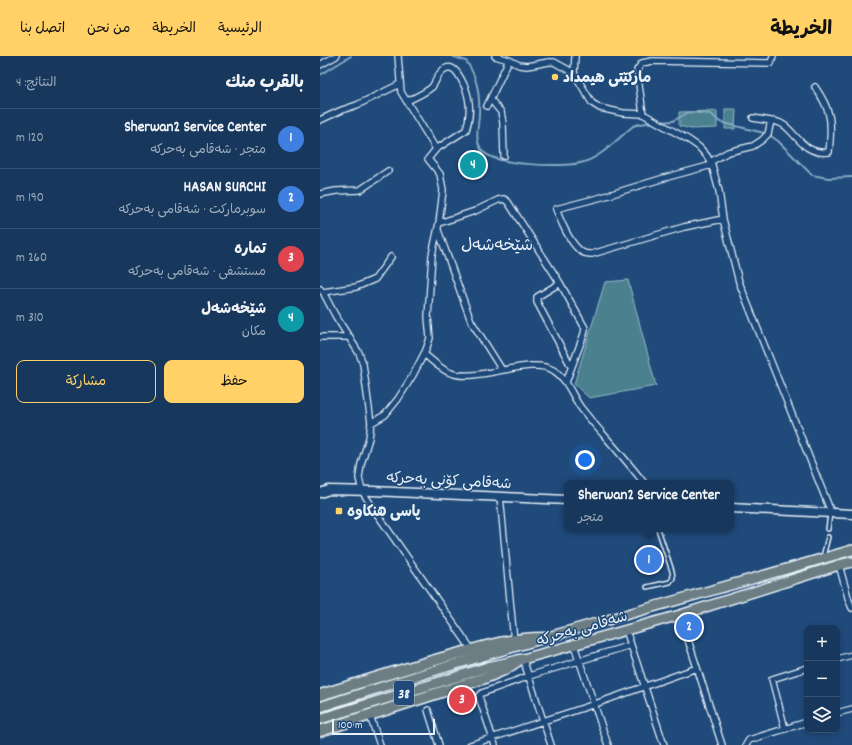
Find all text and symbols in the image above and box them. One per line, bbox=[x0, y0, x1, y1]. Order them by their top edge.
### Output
text: الخريطة bbox=[770, 17, 832, 44]
text: اتصل بنا bbox=[20, 19, 65, 39]
text: من نحن bbox=[87, 19, 130, 39]
text: الخريطة bbox=[152, 19, 196, 39]
text: الرئيسية bbox=[218, 19, 262, 39]
place label: مارکێتی هیمداد bbox=[563, 68, 651, 90]
text: بالقرب منك bbox=[226, 72, 304, 96]
marker: مارکێتی هیمداد bbox=[550, 72, 560, 82]
text: النتائج: 4 bbox=[16, 74, 57, 93]
text: Sherwan2 Service Center bbox=[124, 117, 266, 139]
text: 120 m bbox=[16, 129, 44, 148]
text: 1 bbox=[290, 129, 292, 148]
text: متجر · شەقامی بەحرکە bbox=[150, 141, 266, 160]
pin: 4 bbox=[460, 150, 486, 180]
text: HASAN SURCHI bbox=[184, 177, 266, 199]
text: 190 m bbox=[16, 189, 44, 208]
text: 2 bbox=[288, 189, 294, 208]
text: سوبرماركت · شەقامی بەحرکە bbox=[119, 201, 266, 220]
district label: شێخەشەل bbox=[461, 235, 533, 259]
text: تمارە bbox=[234, 239, 266, 261]
text: 260 m bbox=[16, 249, 47, 268]
text: 3 bbox=[288, 249, 294, 268]
text: مستشفى · شەقامی بەحرکە bbox=[128, 263, 266, 282]
text: شێخه‌شه‌ل bbox=[201, 299, 266, 321]
text: 310 m bbox=[16, 309, 44, 328]
text: 4 bbox=[288, 309, 294, 328]
text: مكان bbox=[242, 323, 266, 342]
button: مشاركة bbox=[16, 360, 156, 403]
button: حفظ bbox=[164, 360, 304, 403]
your location bbox=[575, 450, 595, 470]
street label: شەقامی کۆنی بەحرکە bbox=[386, 468, 512, 496]
popup bbox=[564, 480, 734, 532]
text: Sherwan2 Service Center bbox=[578, 485, 720, 507]
place label: پاسی هنكاوه‌ bbox=[347, 502, 421, 524]
marker: پاسی هنكاوه‌ bbox=[334, 506, 344, 516]
text: متجر bbox=[578, 509, 604, 528]
pin: 1 bbox=[636, 545, 662, 575]
street label: شەقامی بەحرکە bbox=[534, 606, 631, 653]
pin: 2 bbox=[676, 612, 702, 642]
map controls bbox=[804, 625, 840, 733]
button: + bbox=[804, 625, 840, 661]
button: − bbox=[804, 661, 840, 697]
road number: 38 bbox=[394, 681, 414, 705]
pin: 3 bbox=[449, 685, 475, 715]
button: layers bbox=[804, 697, 840, 733]
scale bar bbox=[332, 717, 435, 736]
text: 100 m bbox=[338, 718, 362, 734]

